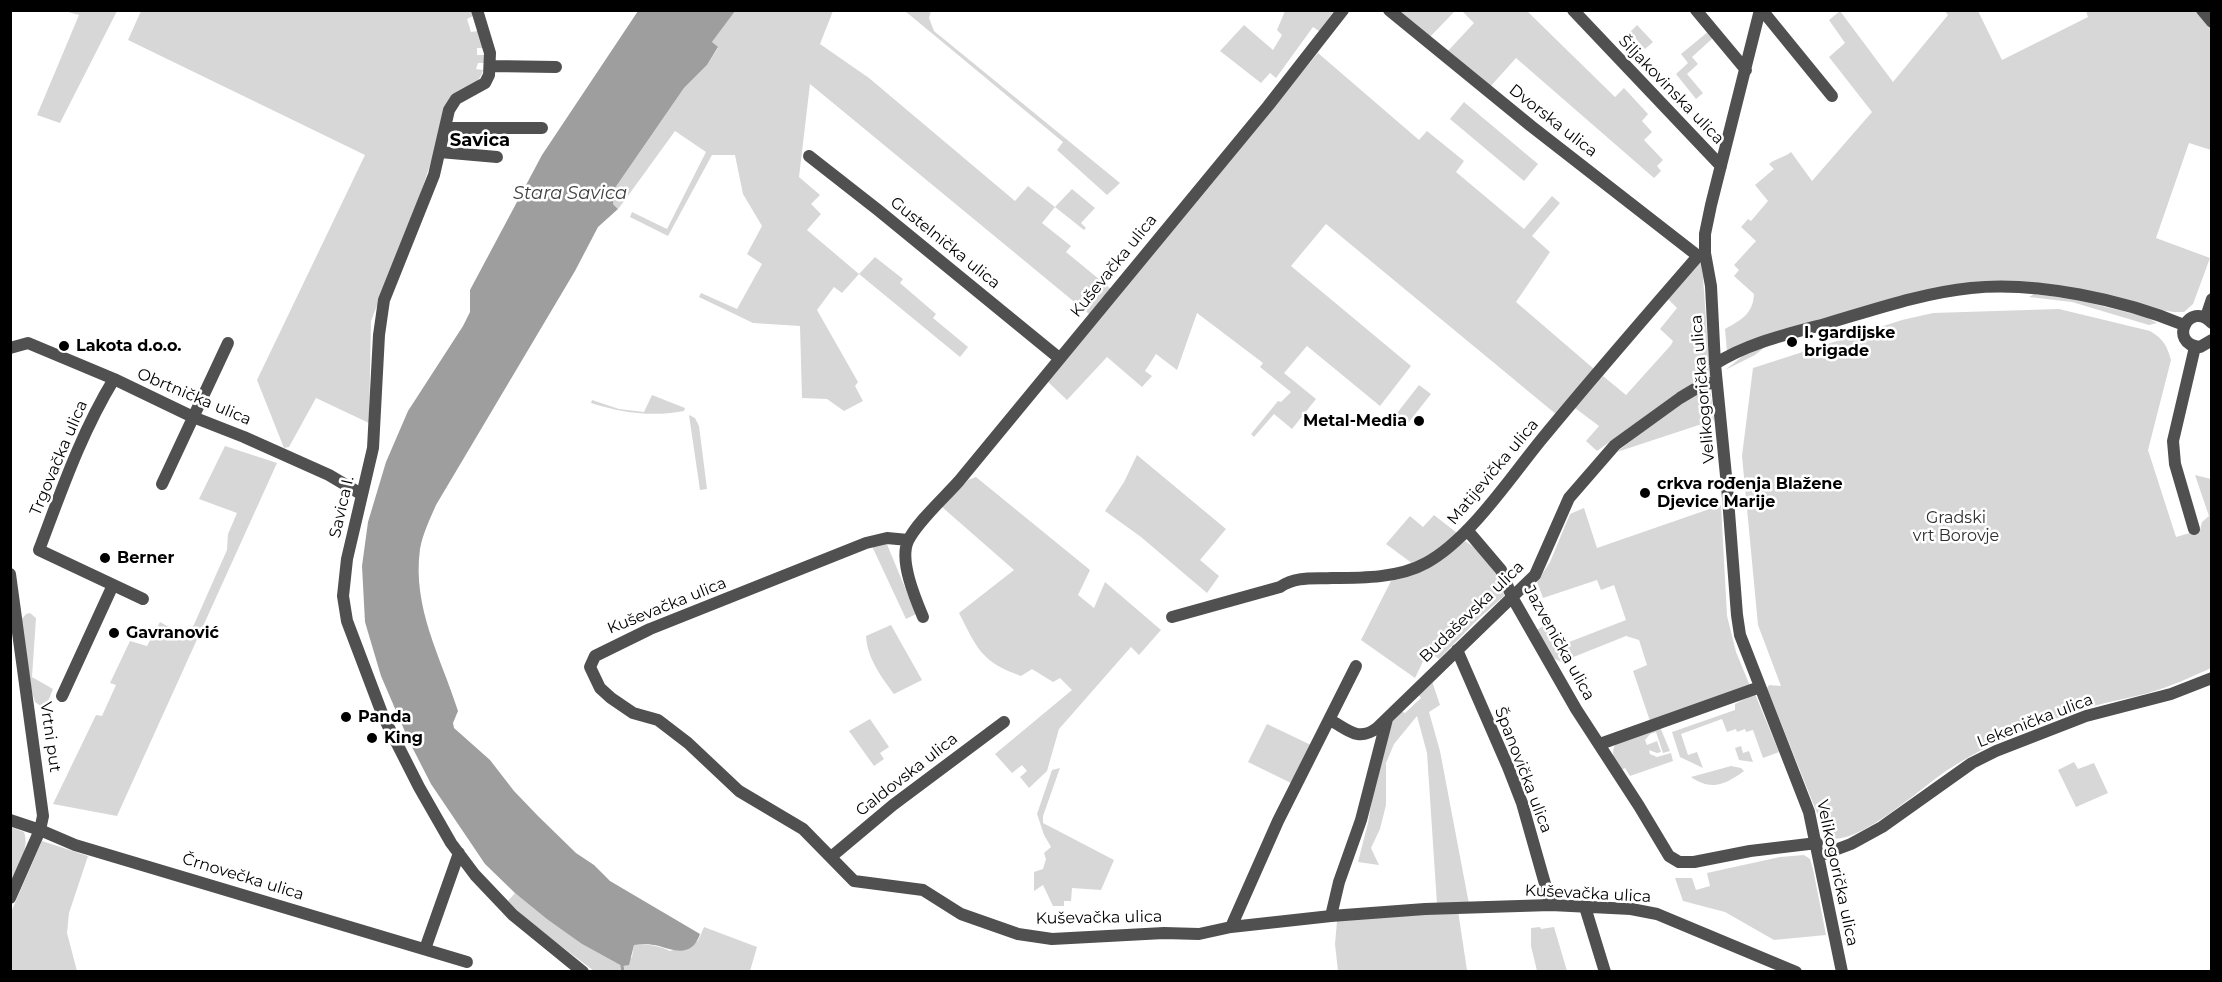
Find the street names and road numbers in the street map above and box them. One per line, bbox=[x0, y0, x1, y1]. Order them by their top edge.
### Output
street label: Šiljakovinska ulica bbox=[1614, 32, 1728, 148]
street label: Dvorska ulica bbox=[1505, 81, 1601, 161]
street label: Gustelnička ulica bbox=[886, 193, 1004, 293]
street label: Kuševačka ulica bbox=[1067, 211, 1161, 321]
street label: Velikogorička ulica bbox=[1687, 314, 1719, 464]
street label: Obrtnička ulica bbox=[134, 364, 254, 430]
street label: Trgovačka ulica bbox=[26, 397, 92, 519]
street label: Matijevička ulica bbox=[1443, 415, 1543, 529]
street label: Savica I. bbox=[326, 474, 358, 540]
street label: Budaševska ulica bbox=[1416, 557, 1528, 667]
street label: Kuševačka ulica bbox=[605, 573, 729, 639]
street label: Jazvenička ulica bbox=[1519, 582, 1599, 704]
street label: Lekenička ulica bbox=[1974, 690, 2096, 752]
street label: Vrtni put bbox=[36, 700, 64, 774]
street label: Španovička ulica bbox=[1490, 704, 1556, 836]
street label: Galdovska ulica bbox=[852, 729, 962, 821]
street label: Velikogorička ulica bbox=[1812, 798, 1862, 948]
street label: Črnovečka ulica bbox=[180, 849, 306, 905]
street label: Kuševačka ulica bbox=[1524, 881, 1652, 907]
street label: Kuševačka ulica bbox=[1036, 907, 1162, 929]

